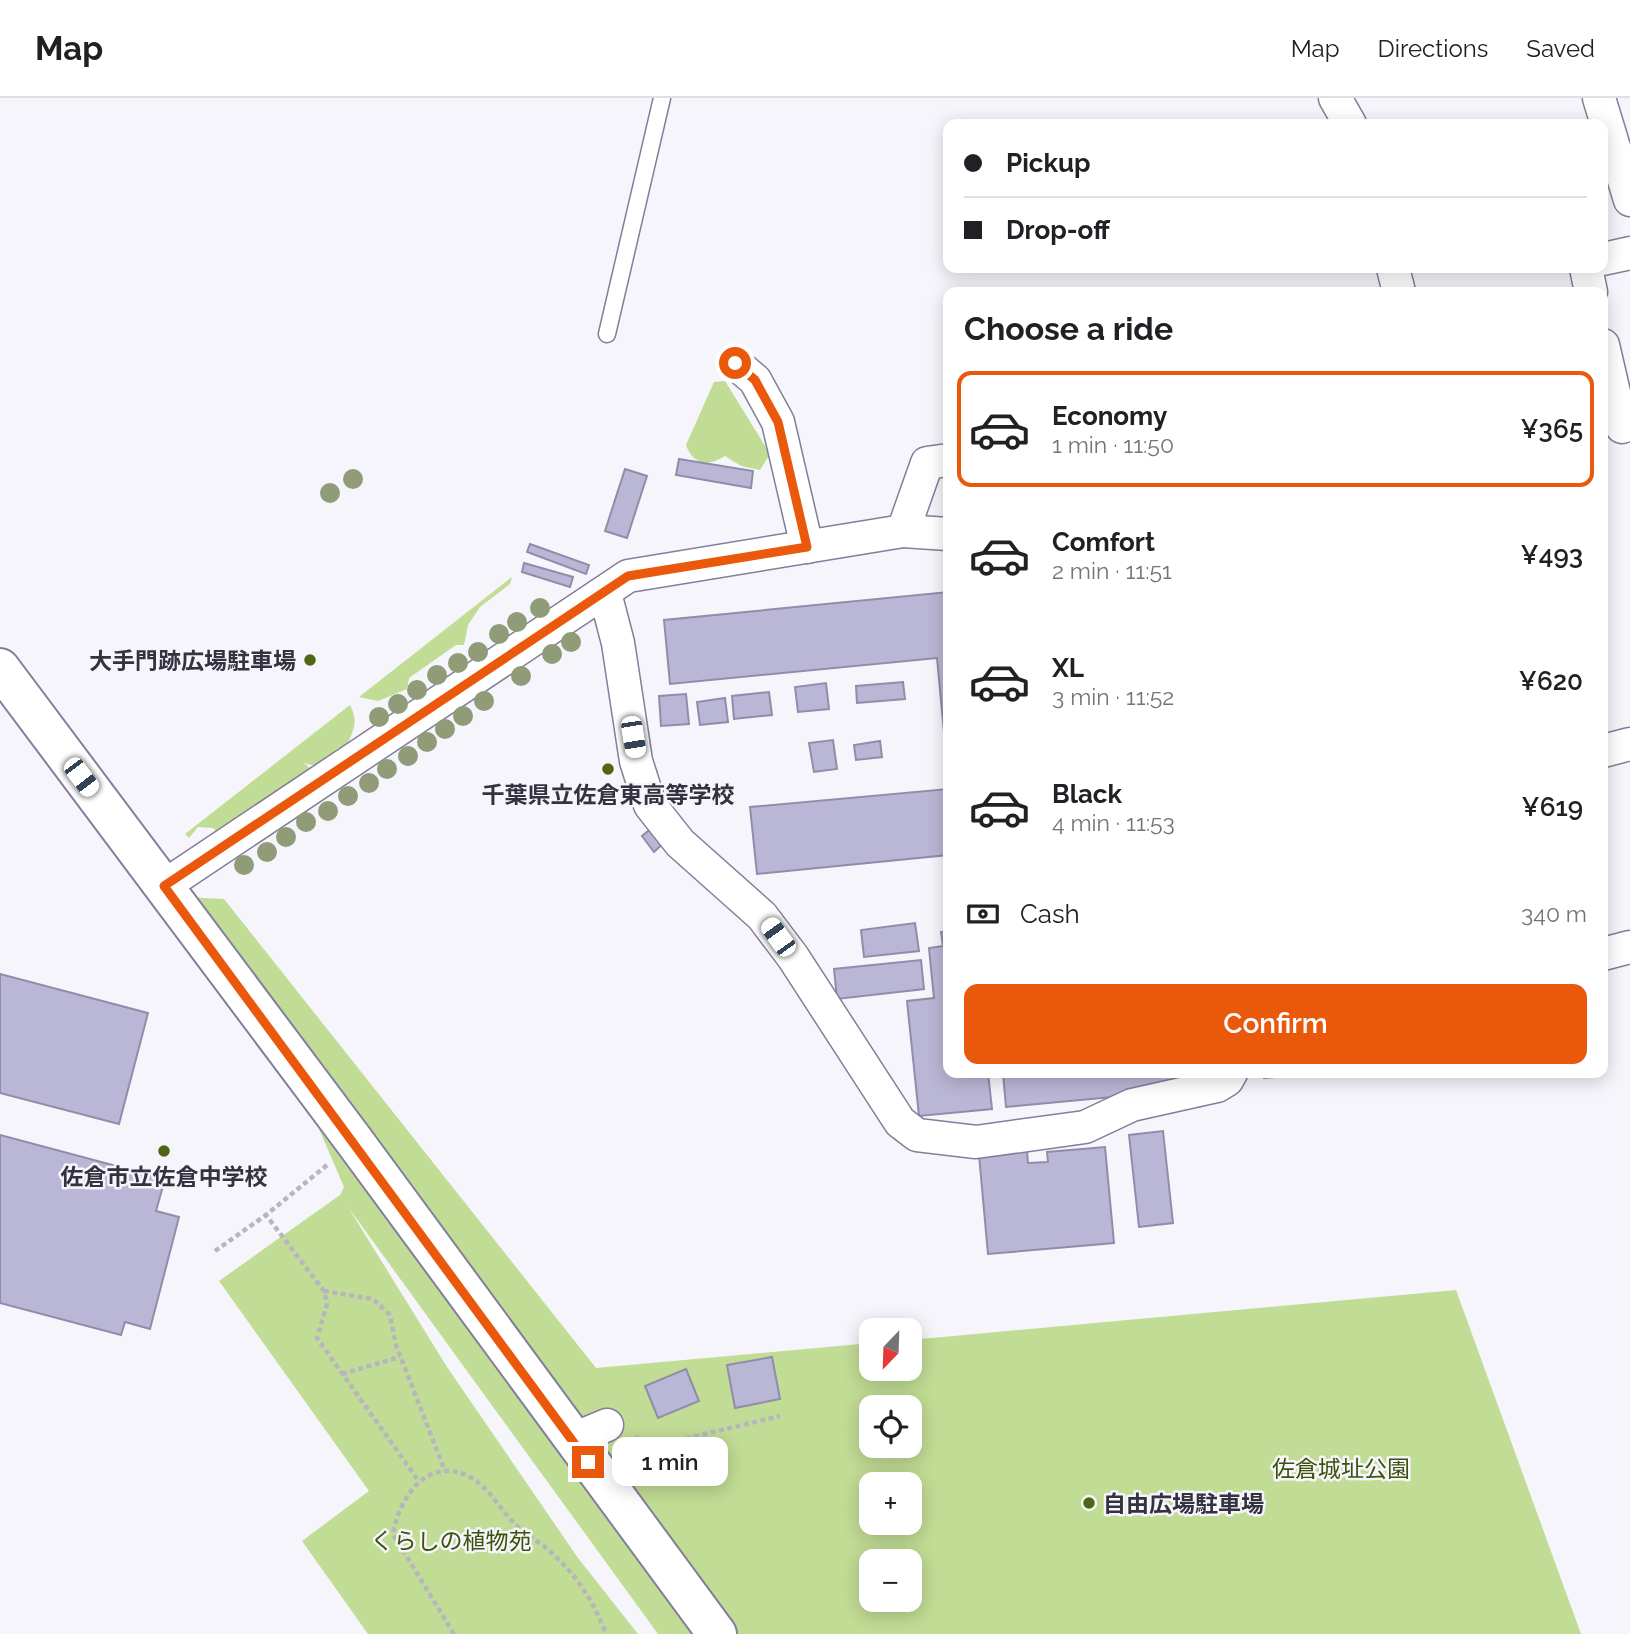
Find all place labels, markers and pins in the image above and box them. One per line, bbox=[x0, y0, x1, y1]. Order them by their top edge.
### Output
place label: 大手門跡広場駐車場 bbox=[89, 647, 296, 674]
marker: 大手門跡広場駐車場 bbox=[302, 652, 318, 668]
marker: 千葉県立佐倉東高等学校 bbox=[600, 761, 616, 777]
place label: 千葉県立佐倉東高等学校 bbox=[482, 781, 735, 808]
marker: 佐倉市立佐倉中学校 bbox=[156, 1143, 172, 1159]
place label: 佐倉市立佐倉中学校 bbox=[61, 1163, 268, 1190]
place label: 自由広場駐車場 bbox=[1103, 1490, 1264, 1517]
marker: 自由広場駐車場 bbox=[1081, 1495, 1097, 1511]

